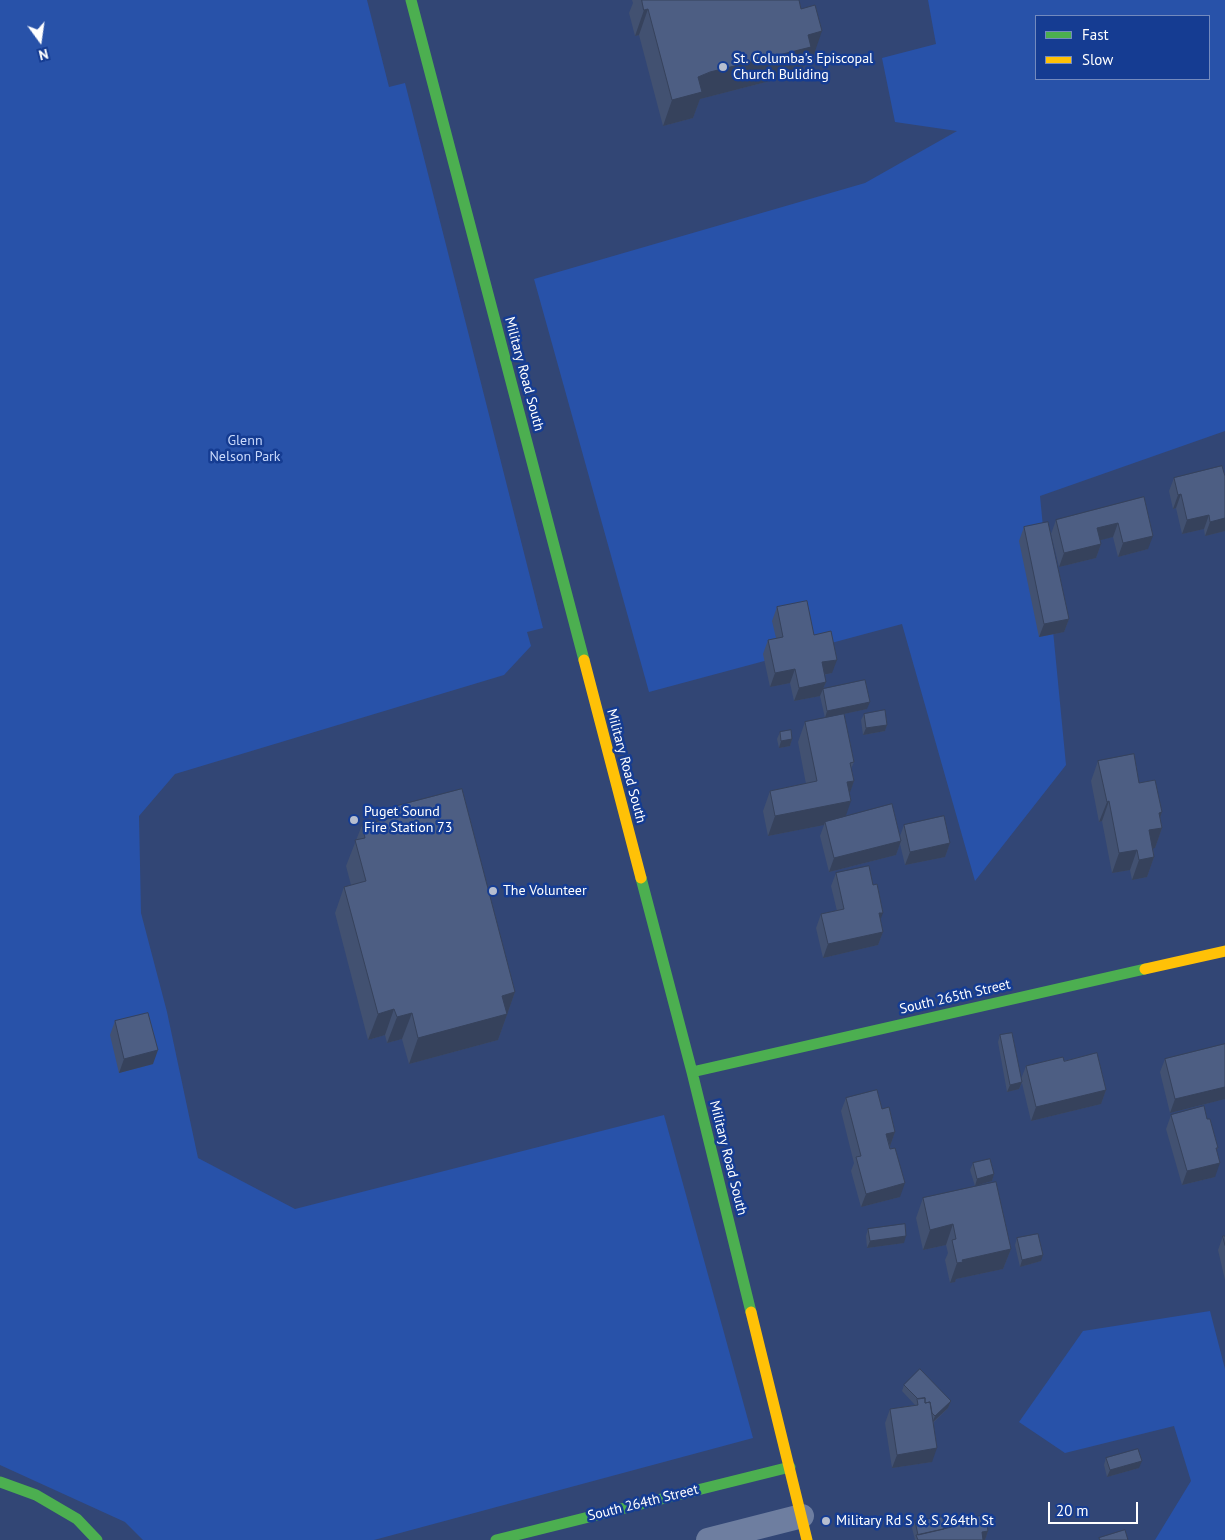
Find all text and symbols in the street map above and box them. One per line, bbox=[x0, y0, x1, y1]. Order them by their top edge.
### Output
north arrow bbox=[15, 15, 65, 65]
legend bbox=[1035, 15, 1210, 80]
text: Fast bbox=[1082, 25, 1109, 44]
text: N bbox=[37, 45, 50, 64]
text: Slow bbox=[1082, 50, 1113, 69]
place label: St. Columba's Episcopal Church Buliding bbox=[733, 51, 873, 84]
marker: St. Columba's Episcopal Church Buliding bbox=[717, 61, 729, 73]
street label: Military Road South bbox=[501, 315, 547, 433]
park label: Glenn Nelson Park bbox=[209, 433, 281, 466]
street label: Military Road South bbox=[603, 707, 649, 825]
place label: Puget Sound Fire Station 73 bbox=[364, 804, 452, 836]
marker: Puget Sound Fire Station 73 bbox=[348, 814, 360, 826]
place label: The Volunteer bbox=[503, 883, 587, 899]
marker: The Volunteer bbox=[487, 885, 499, 897]
street label: South 265th Street bbox=[898, 976, 1012, 1018]
street label: Military Road South bbox=[706, 1099, 750, 1217]
street label: South 264th Street bbox=[586, 1481, 700, 1525]
scale bar bbox=[1050, 1492, 1140, 1524]
text: 20 m bbox=[1056, 1501, 1089, 1520]
place label: Military Rd S & S 264th St bbox=[836, 1513, 994, 1529]
marker: Military Rd S & S 264th St bbox=[820, 1515, 832, 1527]

